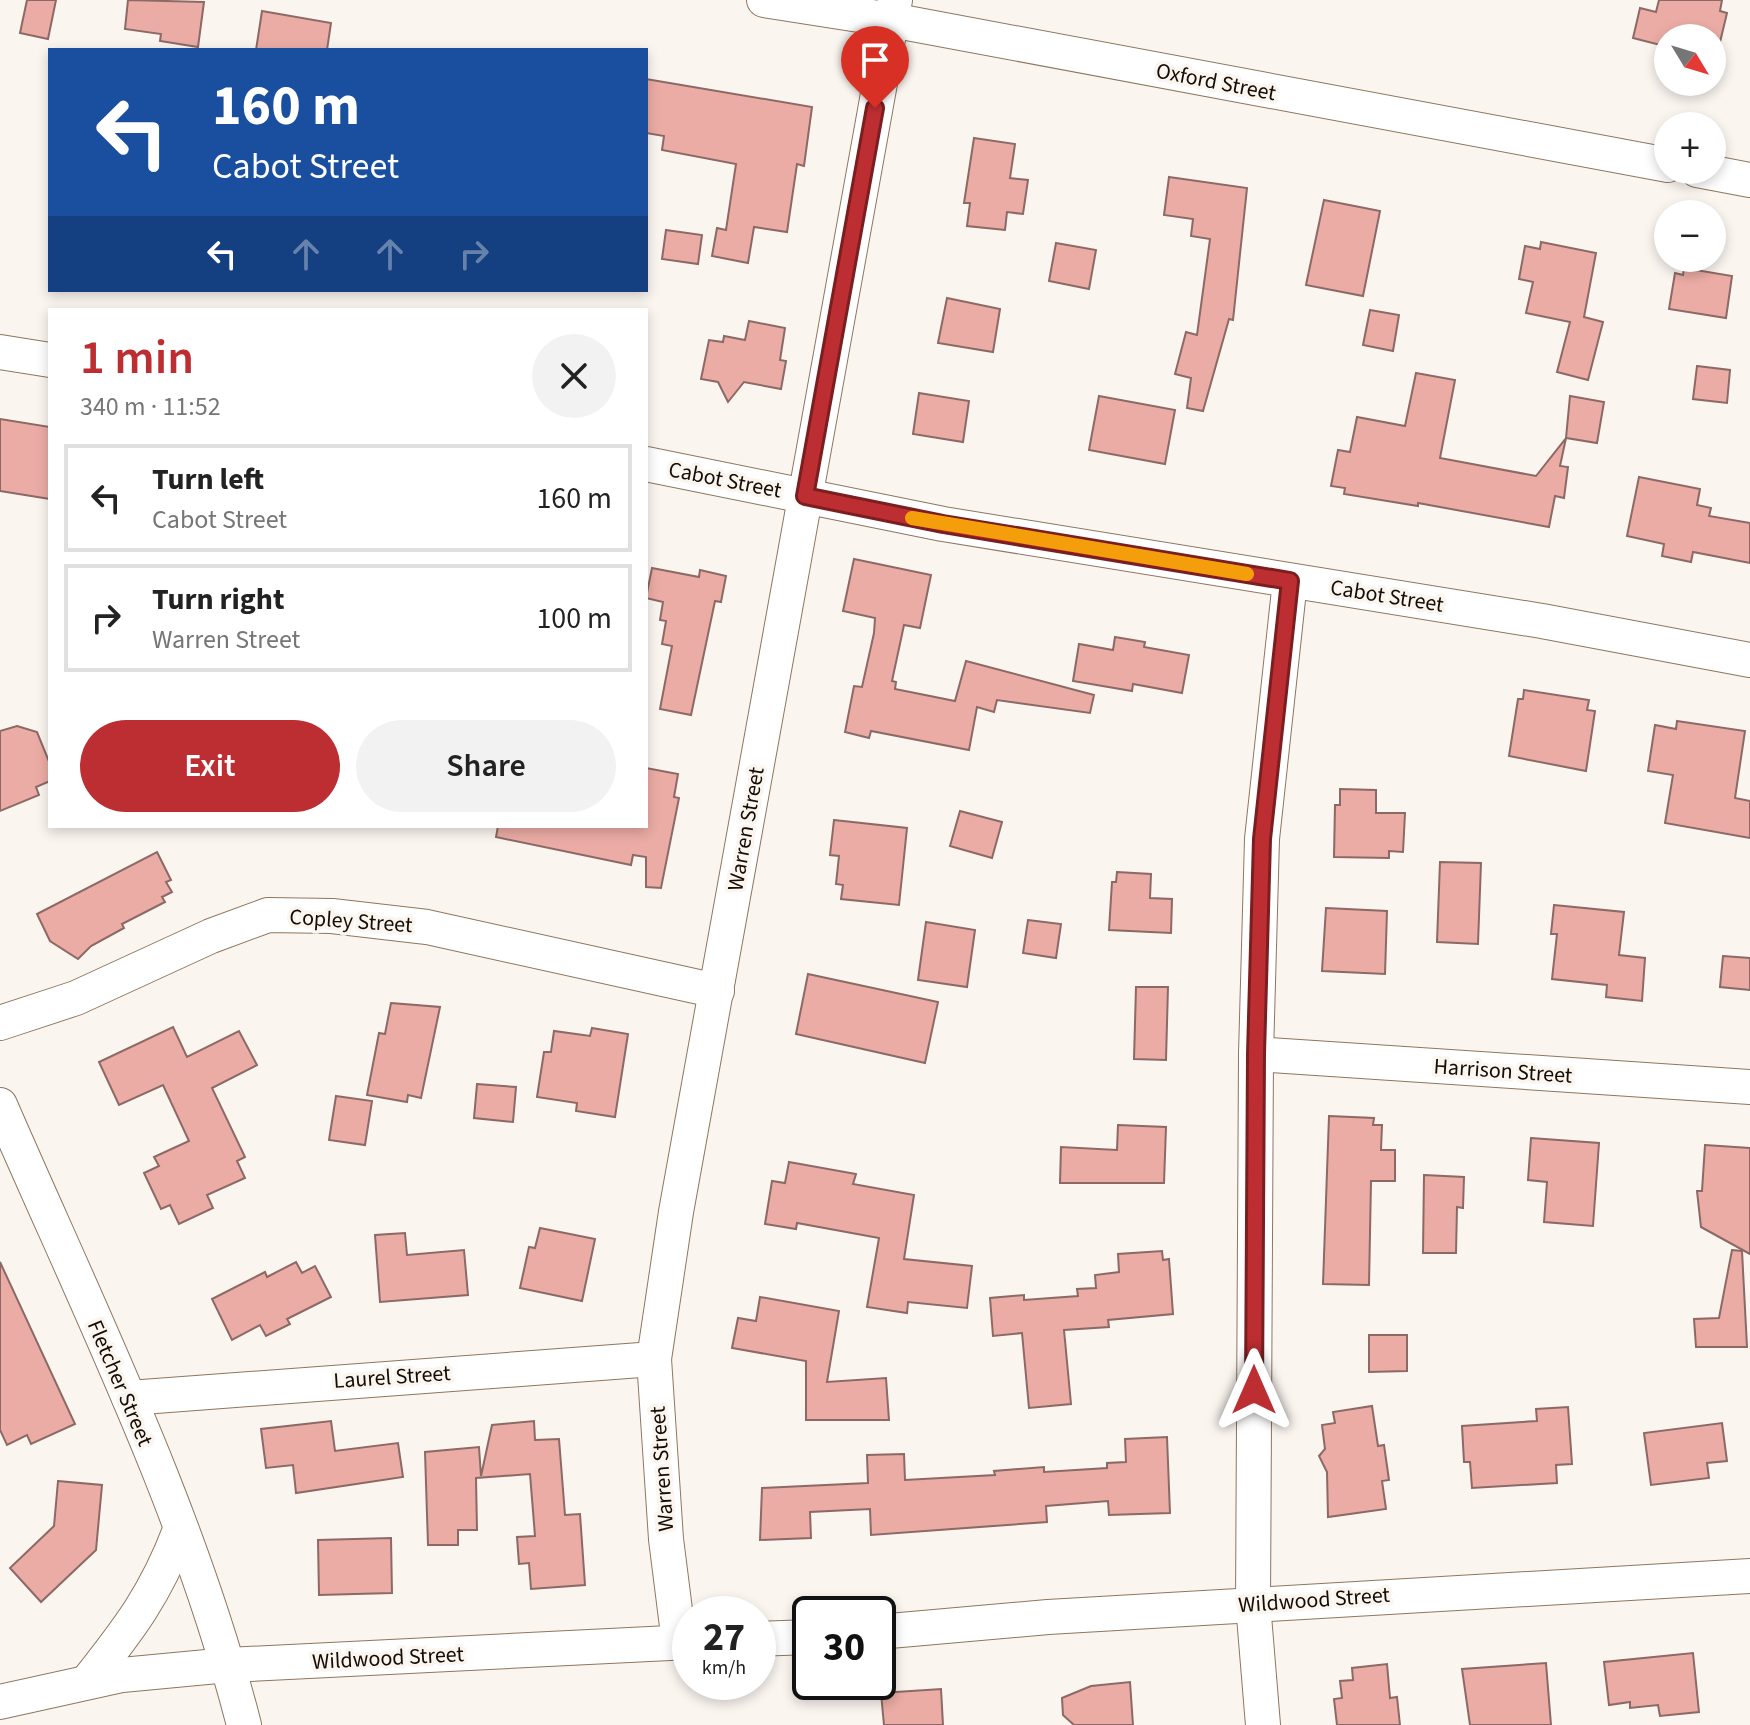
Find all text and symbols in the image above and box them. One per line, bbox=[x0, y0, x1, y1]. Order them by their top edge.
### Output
north arrow bbox=[1654, 24, 1726, 96]
map controls bbox=[1654, 24, 1726, 272]
pin bbox=[841, 26, 909, 108]
icon: arrive bbox=[853, 38, 897, 82]
street label: Oxford Street bbox=[1153, 55, 1279, 109]
text: 160 m bbox=[212, 67, 360, 146]
icon: left bbox=[80, 80, 184, 184]
button: + bbox=[1654, 112, 1726, 184]
text: Cabot Street bbox=[212, 141, 399, 192]
button: − bbox=[1654, 200, 1726, 272]
icon: left bbox=[200, 232, 244, 276]
icon: ahead bbox=[284, 232, 328, 276]
icon: ahead bbox=[368, 232, 412, 276]
icon: right bbox=[452, 232, 496, 276]
text: 1 min bbox=[80, 324, 194, 392]
button: close bbox=[532, 334, 616, 418]
text: 340 m · 11:52 bbox=[80, 388, 221, 425]
street label: Cabot Street bbox=[666, 453, 785, 507]
text: Turn left bbox=[152, 458, 264, 501]
icon: left bbox=[84, 476, 128, 520]
text: 160 m bbox=[536, 477, 612, 520]
text: Cabot Street bbox=[152, 501, 287, 538]
street label: Cabot Street bbox=[1328, 571, 1447, 621]
text: Turn right bbox=[152, 578, 284, 621]
icon: right bbox=[84, 596, 128, 640]
text: 100 m bbox=[536, 597, 612, 640]
text: Warren Street bbox=[152, 621, 300, 658]
button: Exit bbox=[80, 720, 340, 812]
button: Share bbox=[356, 720, 616, 812]
street label: Warren Street bbox=[719, 764, 773, 894]
street label: Copley Street bbox=[288, 901, 414, 941]
street label: Harrison Street bbox=[1433, 1050, 1574, 1092]
street label: Fletcher Street bbox=[79, 1315, 161, 1452]
position arrow bbox=[1212, 1348, 1296, 1432]
street label: Laurel Street bbox=[332, 1357, 452, 1397]
street label: Warren Street bbox=[642, 1405, 682, 1533]
street label: Wildwood Street bbox=[1237, 1579, 1391, 1621]
speed limit sign: 30 bbox=[792, 1596, 896, 1700]
text: 27 bbox=[703, 1609, 745, 1666]
street label: Wildwood Street bbox=[311, 1638, 465, 1678]
text: km/h bbox=[702, 1654, 746, 1682]

